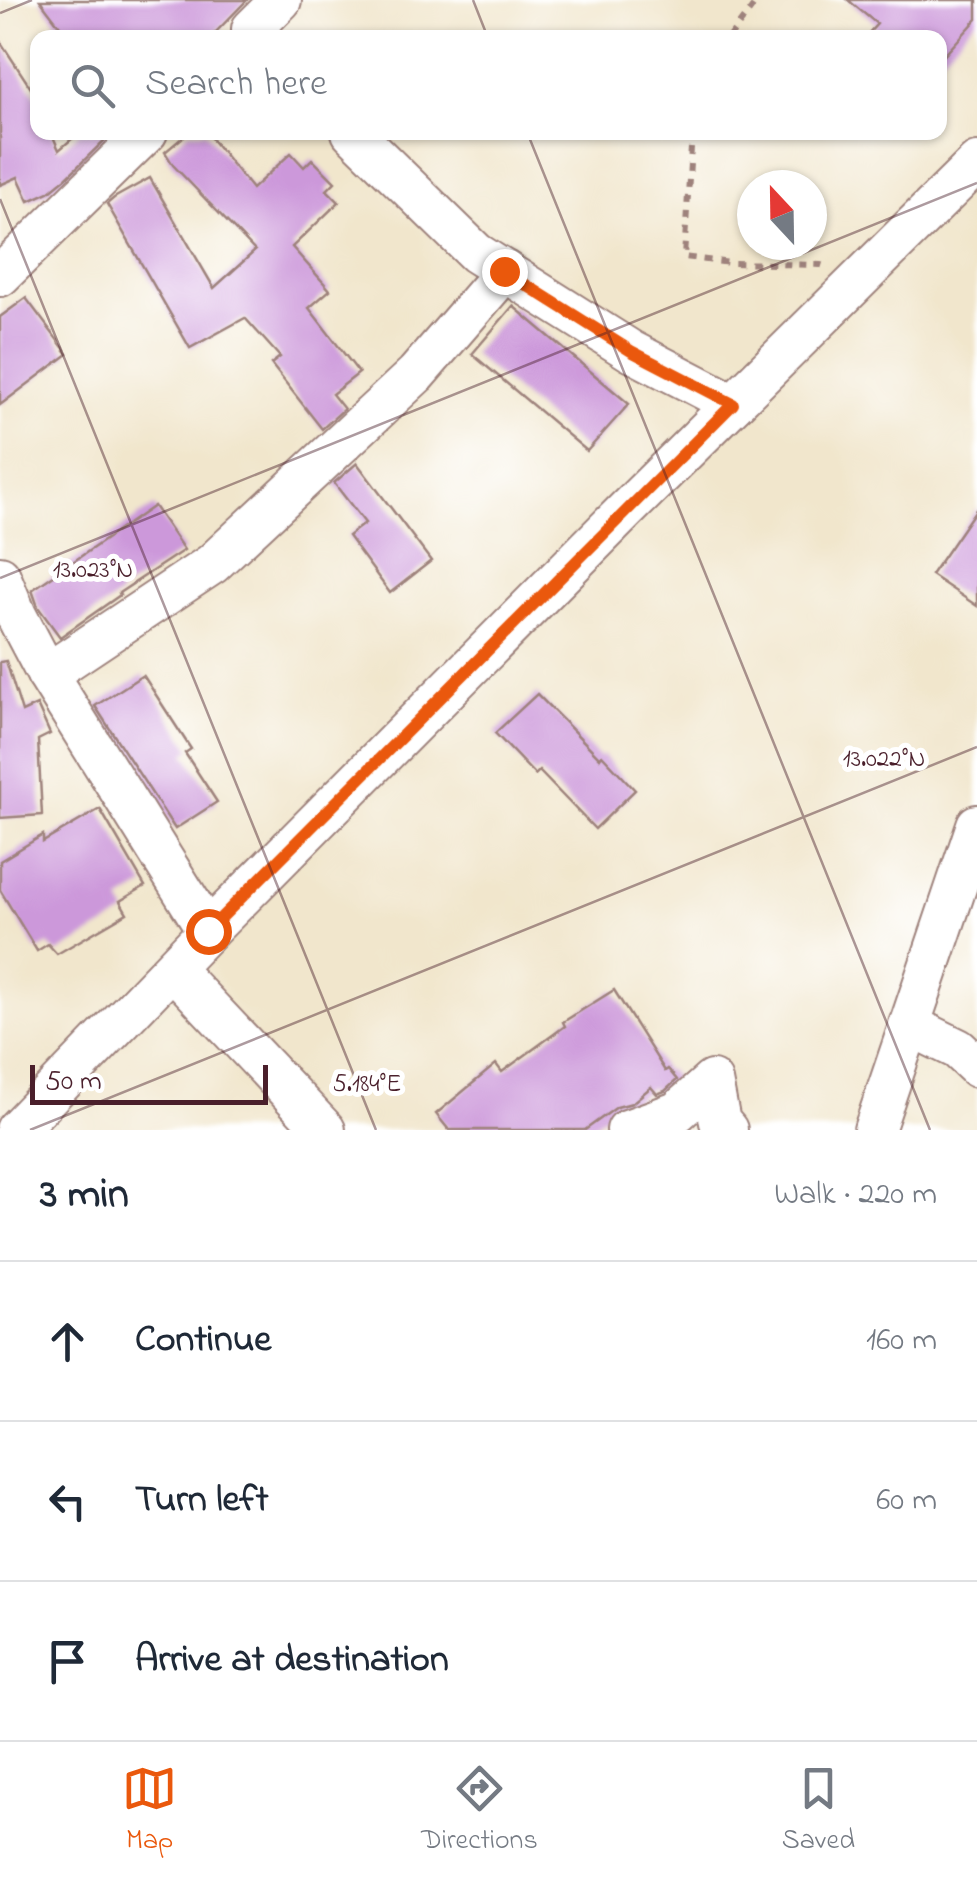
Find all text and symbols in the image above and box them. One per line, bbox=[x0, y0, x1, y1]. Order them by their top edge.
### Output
search box bbox=[30, 30, 947, 140]
text: Search here bbox=[145, 57, 327, 113]
icon: search bbox=[65, 58, 120, 113]
north arrow bbox=[737, 170, 827, 260]
route end bbox=[482, 249, 528, 295]
text: 13.023°N bbox=[53, 553, 133, 589]
text: 13.022°N bbox=[843, 742, 925, 778]
route start bbox=[186, 909, 232, 955]
scale bar bbox=[30, 1060, 268, 1104]
text: 50 m bbox=[45, 1062, 102, 1103]
text: 5.184°E bbox=[333, 1067, 401, 1103]
text: 3 min bbox=[40, 1165, 129, 1226]
text: Walk · 220 m bbox=[774, 1172, 937, 1219]
text: Continue bbox=[135, 1313, 271, 1369]
icon: ahead bbox=[40, 1314, 95, 1369]
text: 160 m bbox=[866, 1318, 937, 1365]
text: Turn left bbox=[135, 1473, 268, 1529]
icon: left bbox=[40, 1474, 95, 1529]
text: 60 m bbox=[876, 1478, 937, 1525]
text: Arrive at destination bbox=[135, 1633, 449, 1689]
icon: arrive bbox=[40, 1634, 95, 1689]
tab: Map bbox=[122, 1761, 177, 1862]
tab: Directions bbox=[421, 1761, 538, 1862]
tab: Saved bbox=[782, 1761, 855, 1862]

